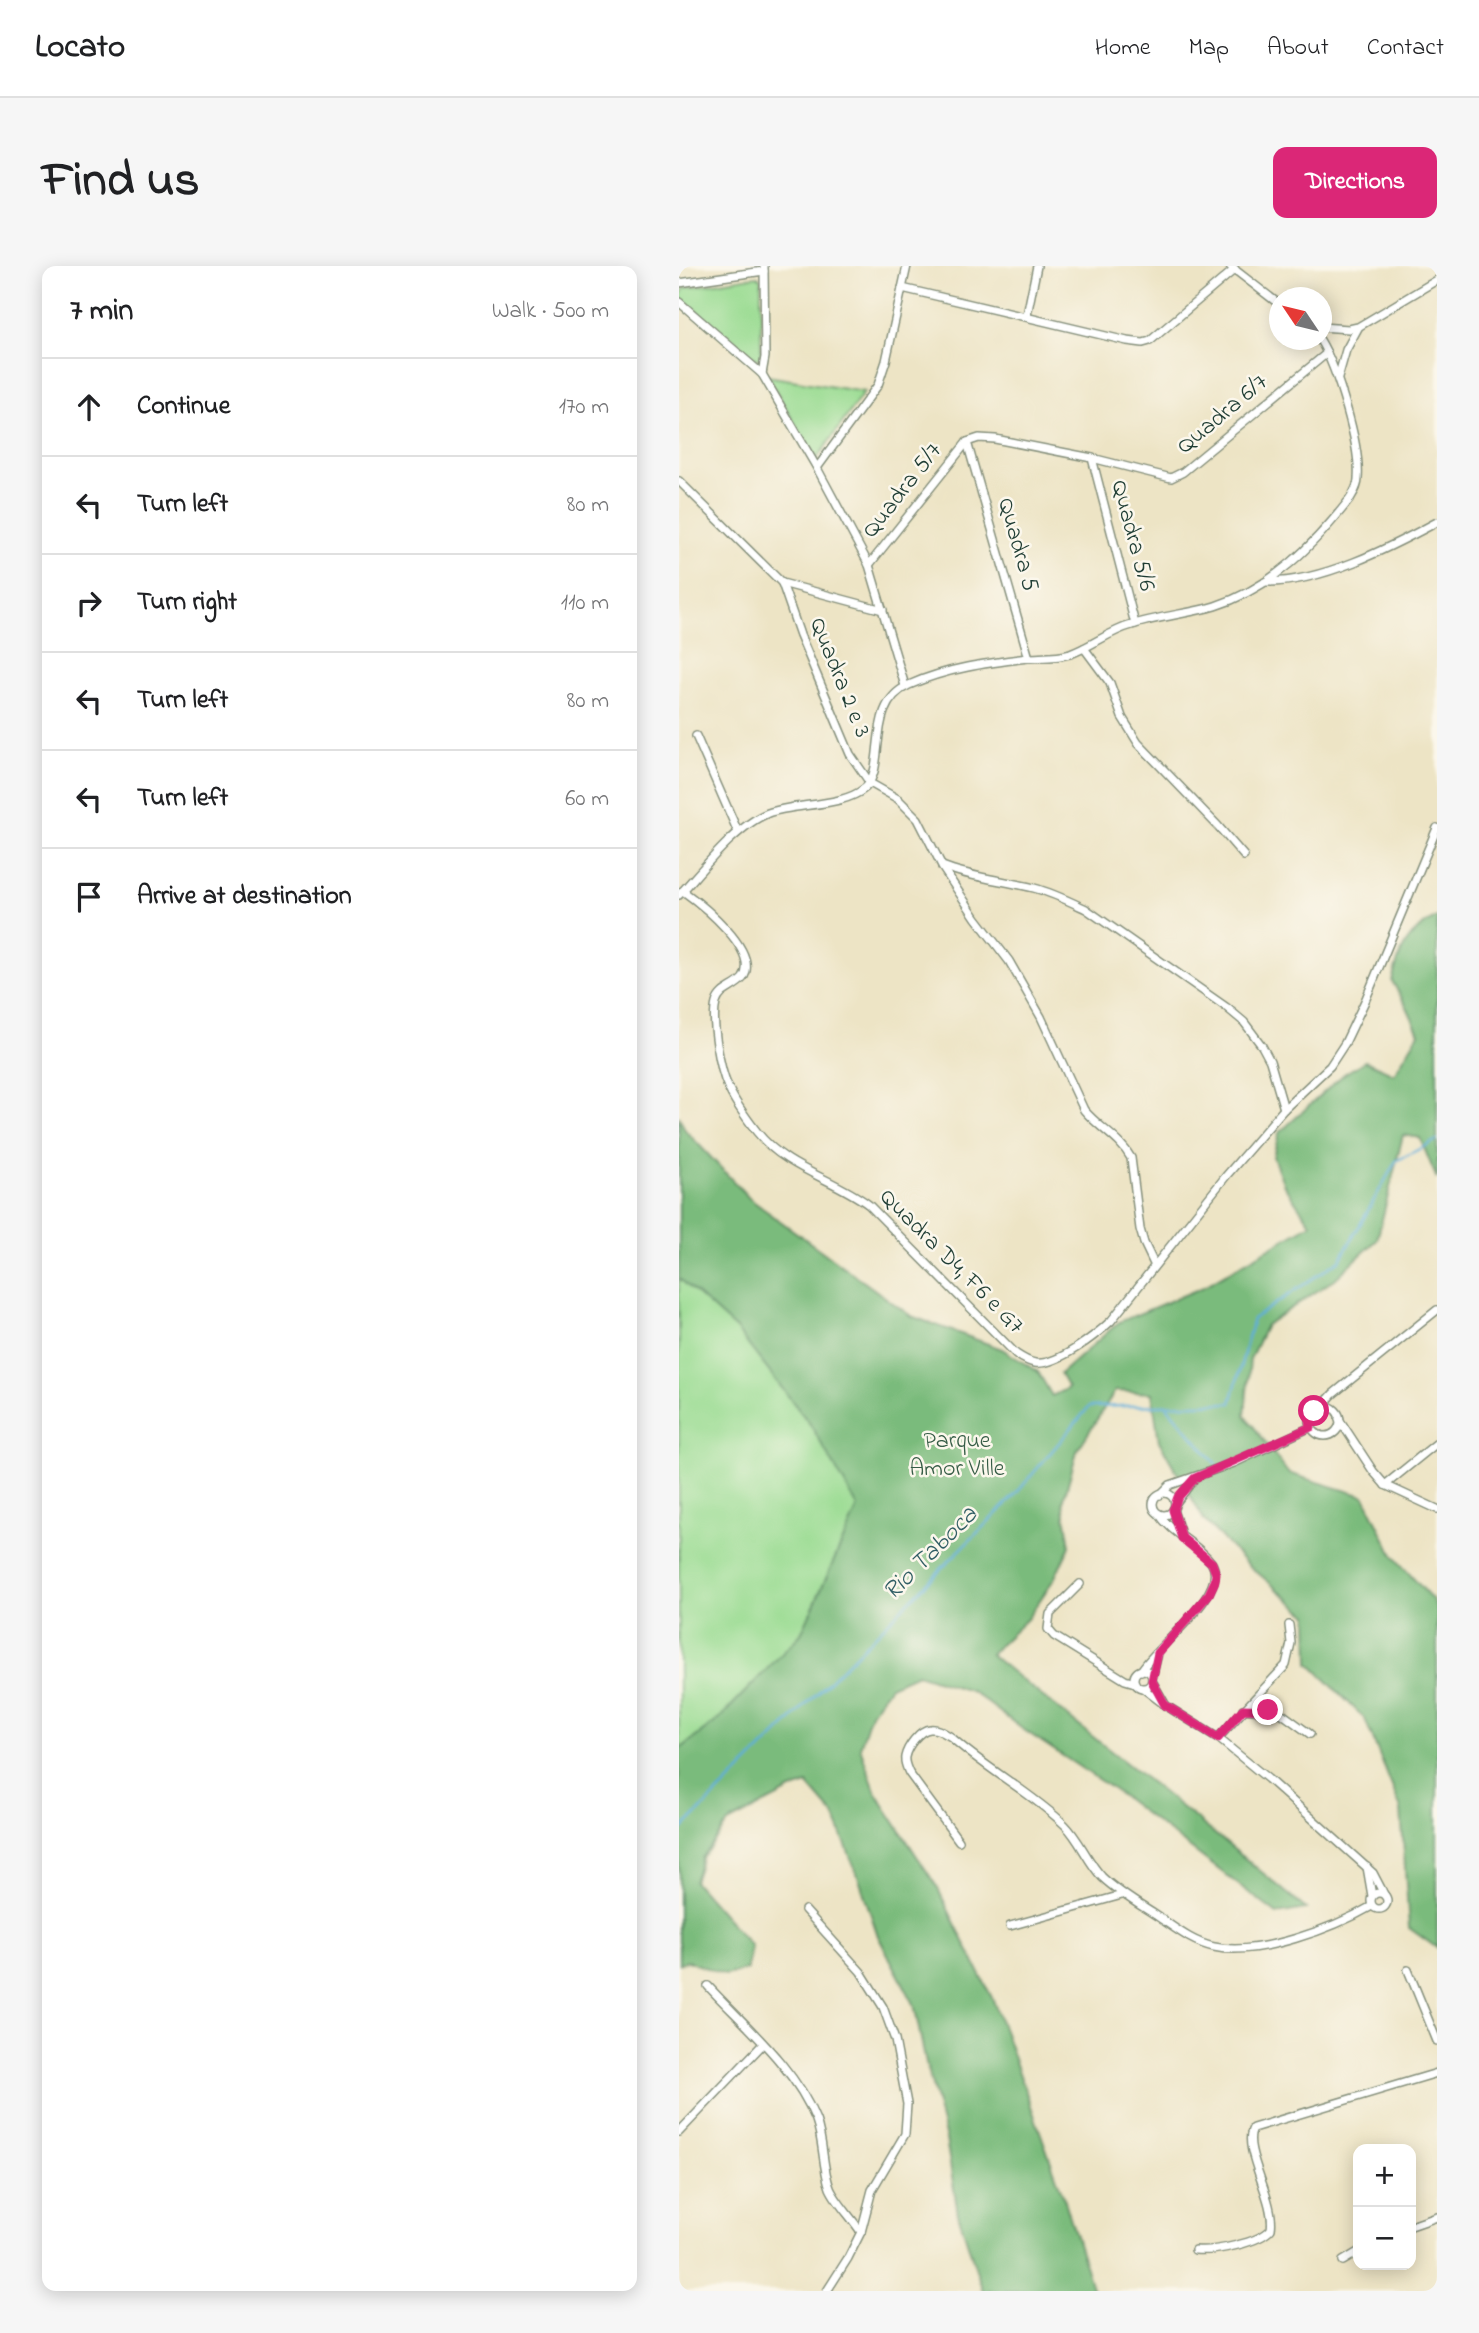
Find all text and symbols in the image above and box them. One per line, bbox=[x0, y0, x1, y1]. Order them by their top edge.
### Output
text: Locato bbox=[35, 24, 125, 72]
text: Home bbox=[1095, 31, 1151, 66]
text: Map bbox=[1189, 31, 1229, 66]
text: About bbox=[1267, 31, 1329, 66]
text: Contact bbox=[1367, 31, 1444, 66]
text: Find us bbox=[42, 146, 199, 218]
button: Directions bbox=[1273, 147, 1437, 218]
north arrow bbox=[1269, 287, 1332, 350]
text: 7 min bbox=[70, 290, 133, 334]
text: Walk · 500 m bbox=[492, 295, 609, 328]
street label: Quadra 6/7 bbox=[1170, 366, 1276, 464]
icon: ahead bbox=[70, 388, 108, 426]
text: Continue bbox=[137, 388, 230, 426]
text: 170 m bbox=[559, 391, 609, 424]
street label: Quadra 5/7 bbox=[854, 436, 952, 546]
street label: Quadra 5/6 bbox=[1100, 477, 1164, 596]
icon: left bbox=[70, 486, 108, 524]
text: Turn left bbox=[137, 486, 228, 524]
text: 80 m bbox=[567, 489, 609, 522]
street label: Quadra 5 bbox=[987, 494, 1047, 596]
icon: right bbox=[70, 584, 108, 622]
text: Turn right bbox=[137, 584, 237, 622]
text: 110 m bbox=[561, 587, 609, 620]
street label: Quadra 2 e 3 bbox=[799, 613, 879, 743]
icon: left bbox=[70, 682, 108, 720]
text: Turn left bbox=[137, 682, 228, 720]
text: 80 m bbox=[567, 685, 609, 718]
icon: left bbox=[70, 780, 108, 818]
text: Turn left bbox=[137, 780, 228, 818]
text: 60 m bbox=[565, 783, 609, 816]
icon: arrive bbox=[70, 878, 108, 916]
text: Arrive at destination bbox=[137, 878, 352, 916]
street label: Quadra D4, F6 e G7 bbox=[870, 1181, 1032, 1343]
route start bbox=[1298, 1395, 1329, 1426]
park label: Parque Amor Ville bbox=[910, 1424, 1005, 1487]
water label: Rio Taboca bbox=[875, 1497, 988, 1610]
route end bbox=[1252, 1694, 1283, 1725]
map controls bbox=[1353, 2144, 1416, 2270]
button: + bbox=[1353, 2144, 1416, 2207]
button: − bbox=[1353, 2207, 1416, 2270]

